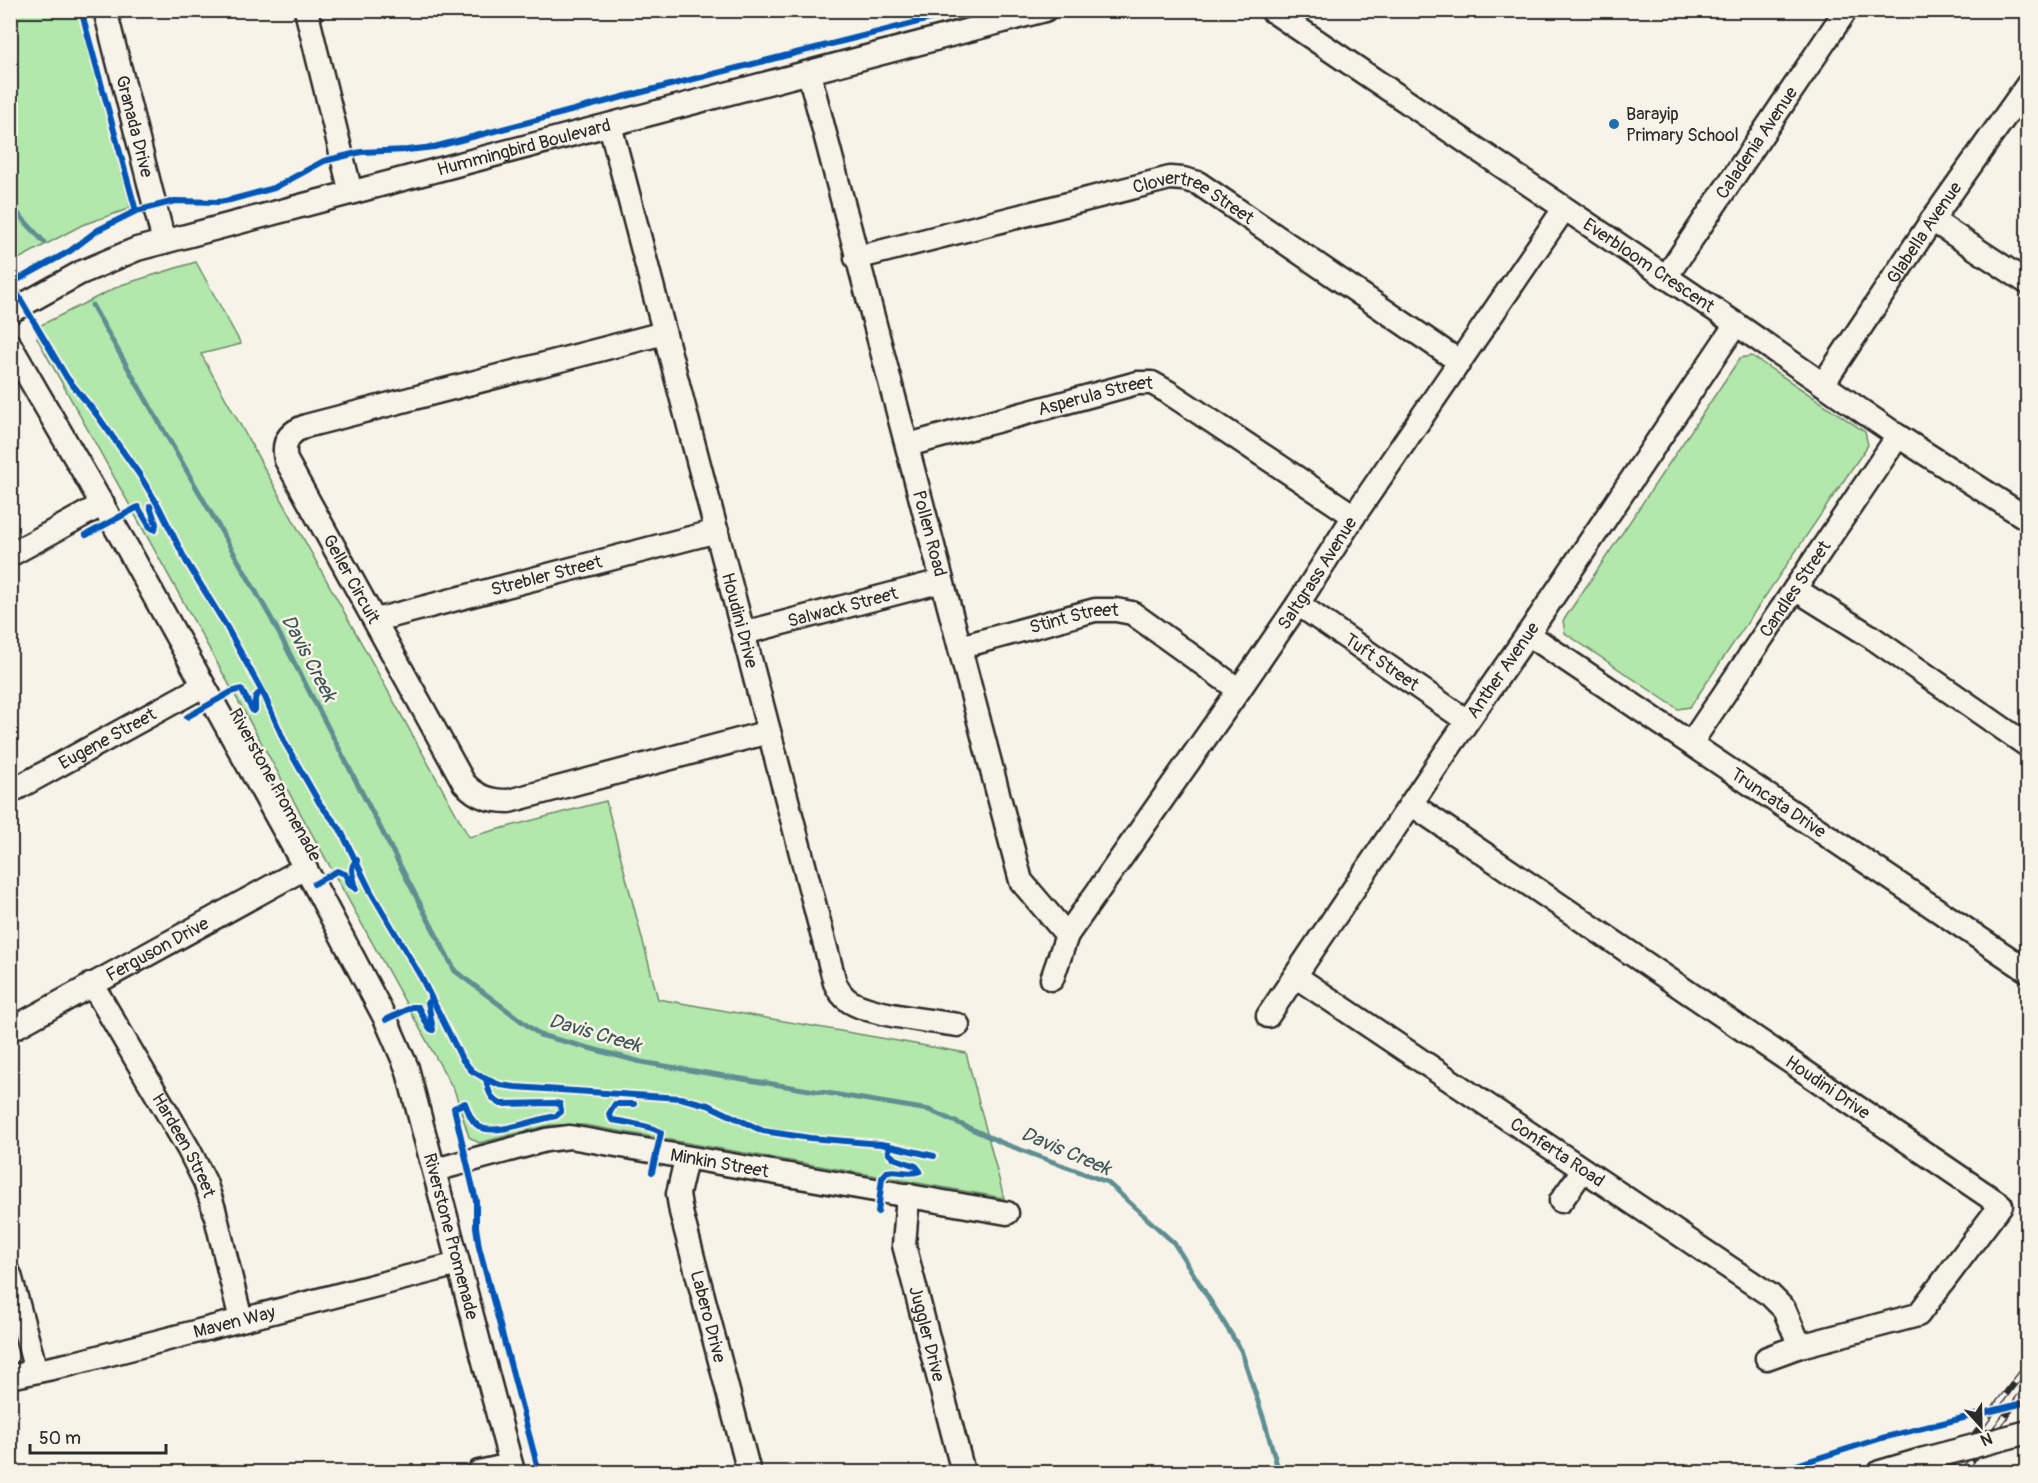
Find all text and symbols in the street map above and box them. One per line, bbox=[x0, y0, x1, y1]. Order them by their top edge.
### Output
street label: Granada Drive bbox=[111, 73, 159, 180]
street label: Caladenia Avenue bbox=[1710, 82, 1803, 203]
place label: Barayip Primary School bbox=[1626, 103, 1739, 147]
street label: Hummingbird Boulevard bbox=[435, 113, 613, 181]
marker: Barayip Primary School bbox=[1607, 117, 1621, 131]
street label: Clovertree Street bbox=[1130, 166, 1259, 230]
street label: Glabella Avenue bbox=[1881, 177, 1967, 288]
street label: Everbloom Crescent bbox=[1579, 213, 1720, 318]
street label: Asperula Street bbox=[1035, 372, 1154, 421]
street label: Pollen Road bbox=[907, 488, 952, 579]
street label: Saltgrass Avenue bbox=[1272, 512, 1362, 634]
street label: Geller Circuit bbox=[318, 530, 386, 628]
street label: Candles Street bbox=[1754, 535, 1836, 642]
street label: Strebler Street bbox=[488, 550, 605, 601]
street label: Houdini Drive bbox=[716, 570, 763, 671]
street label: Salwack Street bbox=[785, 581, 901, 633]
street label: Stint Street bbox=[1027, 599, 1119, 639]
water label: Davis Creek bbox=[276, 610, 343, 707]
street label: Anther Avenue bbox=[1461, 618, 1544, 723]
street label: Tuft Street bbox=[1340, 628, 1424, 696]
street label: Eugene Street bbox=[54, 702, 161, 775]
street label: Riverstone Promenade bbox=[223, 705, 327, 865]
street label: Truncata Drive bbox=[1726, 762, 1831, 843]
street label: Ferguson Drive bbox=[102, 912, 213, 987]
water label: Davis Creek bbox=[546, 1008, 646, 1059]
street label: Houdini Drive bbox=[1781, 1050, 1875, 1124]
street label: Hardeen Street bbox=[147, 1089, 221, 1201]
street label: Conferta Road bbox=[1506, 1112, 1609, 1192]
water label: Davis Creek bbox=[1017, 1121, 1116, 1182]
street label: Minkin Street bbox=[668, 1143, 771, 1183]
street label: Riverstone Promenade bbox=[418, 1150, 484, 1322]
street label: Labero Drive bbox=[685, 1268, 731, 1365]
street label: Juggler Drive bbox=[904, 1284, 951, 1384]
street label: Maven Way bbox=[191, 1300, 278, 1343]
north arrow bbox=[1951, 1396, 2011, 1456]
scale bar bbox=[30, 1417, 166, 1455]
text: 50 m bbox=[39, 1427, 81, 1450]
text: N bbox=[1977, 1428, 1995, 1450]

